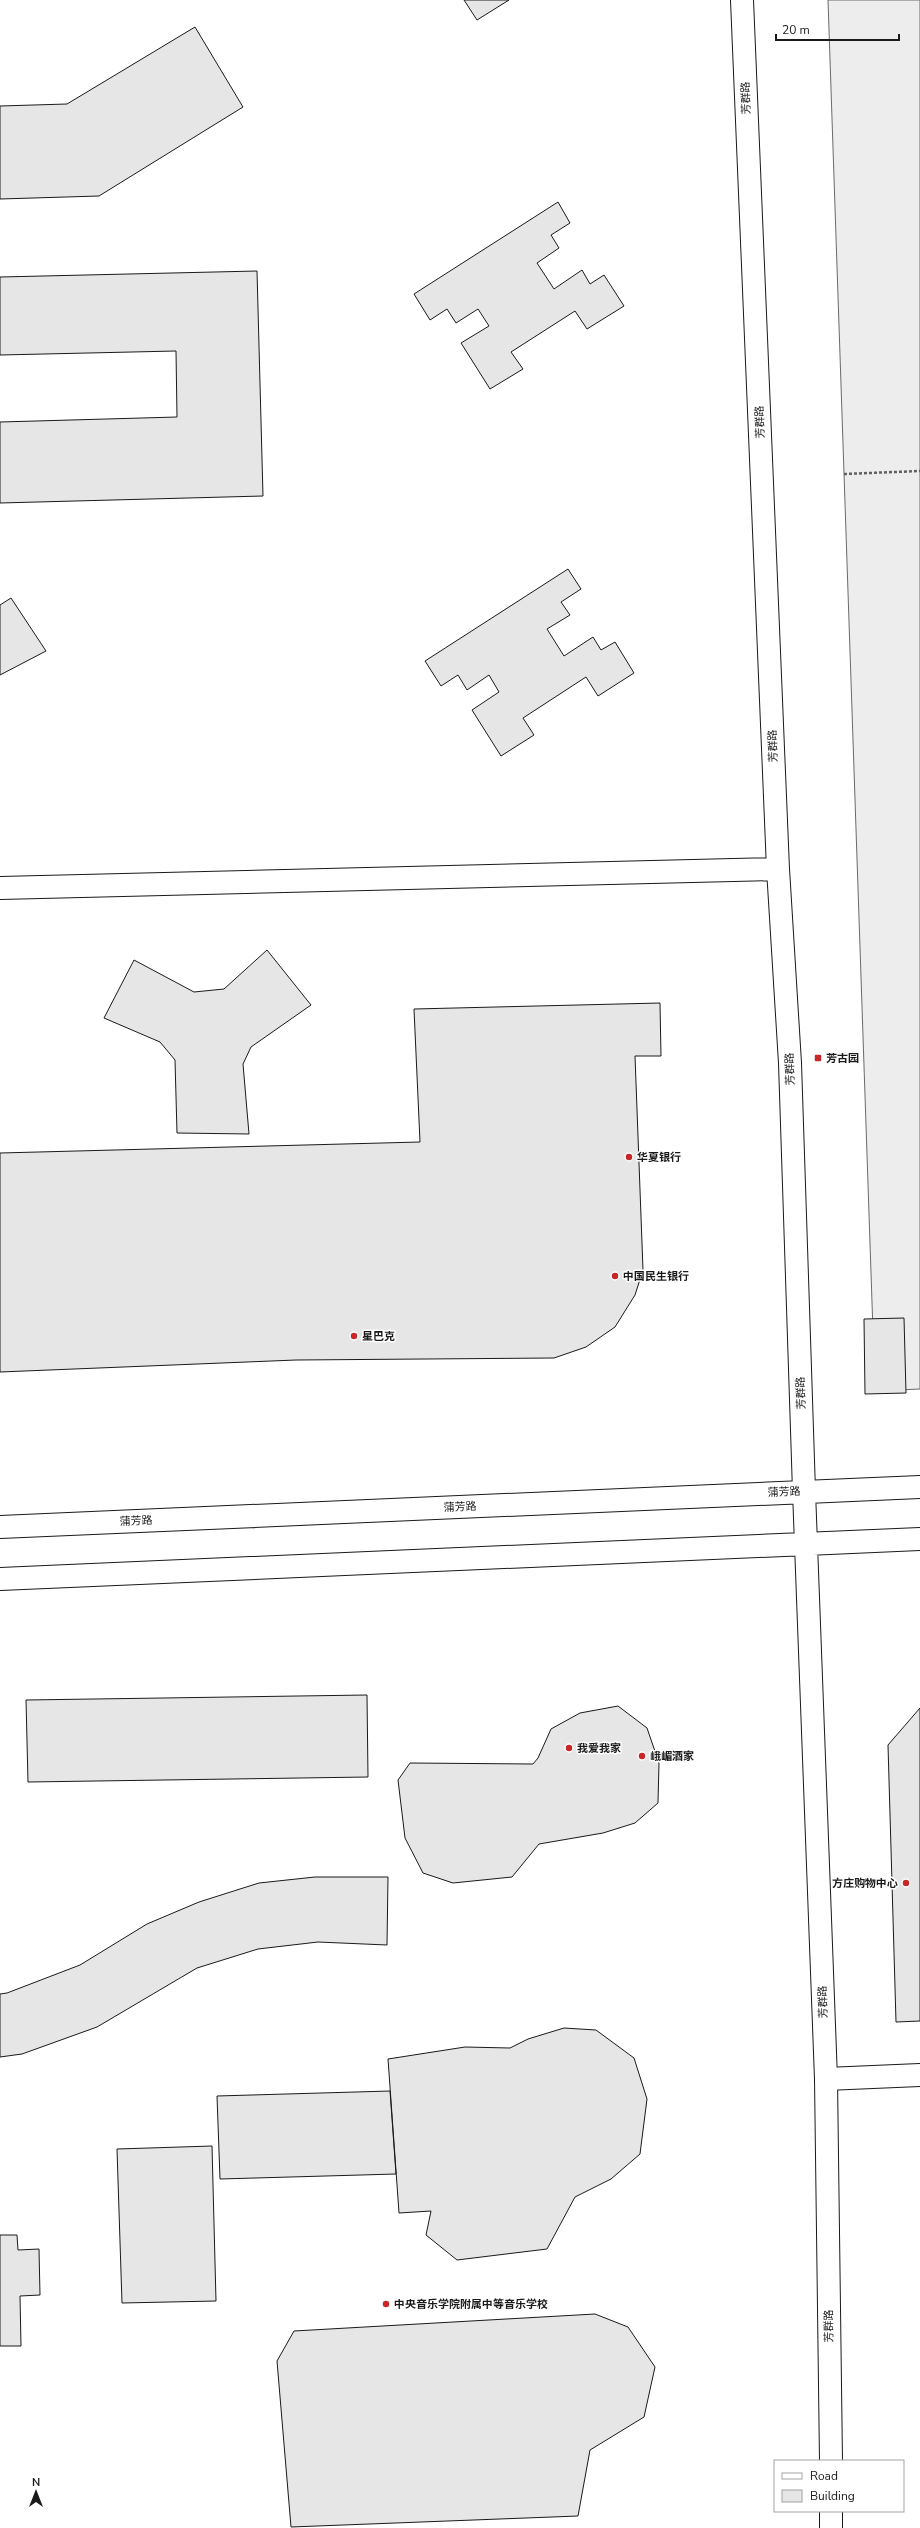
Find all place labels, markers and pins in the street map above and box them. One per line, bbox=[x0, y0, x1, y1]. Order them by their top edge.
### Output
place label: 芳古园 bbox=[826, 1051, 859, 1066]
marker: 芳古园 bbox=[813, 1053, 823, 1063]
place label: 华夏银行 bbox=[637, 1150, 681, 1165]
marker: 华夏银行 bbox=[624, 1152, 634, 1162]
place label: 中国民生银行 bbox=[623, 1269, 689, 1284]
marker: 中国民生银行 bbox=[610, 1271, 620, 1281]
place label: 星巴克 bbox=[362, 1329, 395, 1344]
marker: 星巴克 bbox=[349, 1331, 359, 1341]
place label: 我爱我家 bbox=[577, 1741, 621, 1756]
marker: 我爱我家 bbox=[564, 1743, 574, 1753]
place label: 峨嵋酒家 bbox=[650, 1749, 694, 1764]
marker: 峨嵋酒家 bbox=[637, 1751, 647, 1761]
place label: 方庄购物中心 bbox=[832, 1876, 898, 1891]
marker: 方庄购物中心 bbox=[901, 1878, 911, 1888]
place label: 中央音乐学院附属中等音乐学校 bbox=[394, 2297, 548, 2312]
marker: 中央音乐学院附属中等音乐学校 bbox=[381, 2299, 391, 2309]

